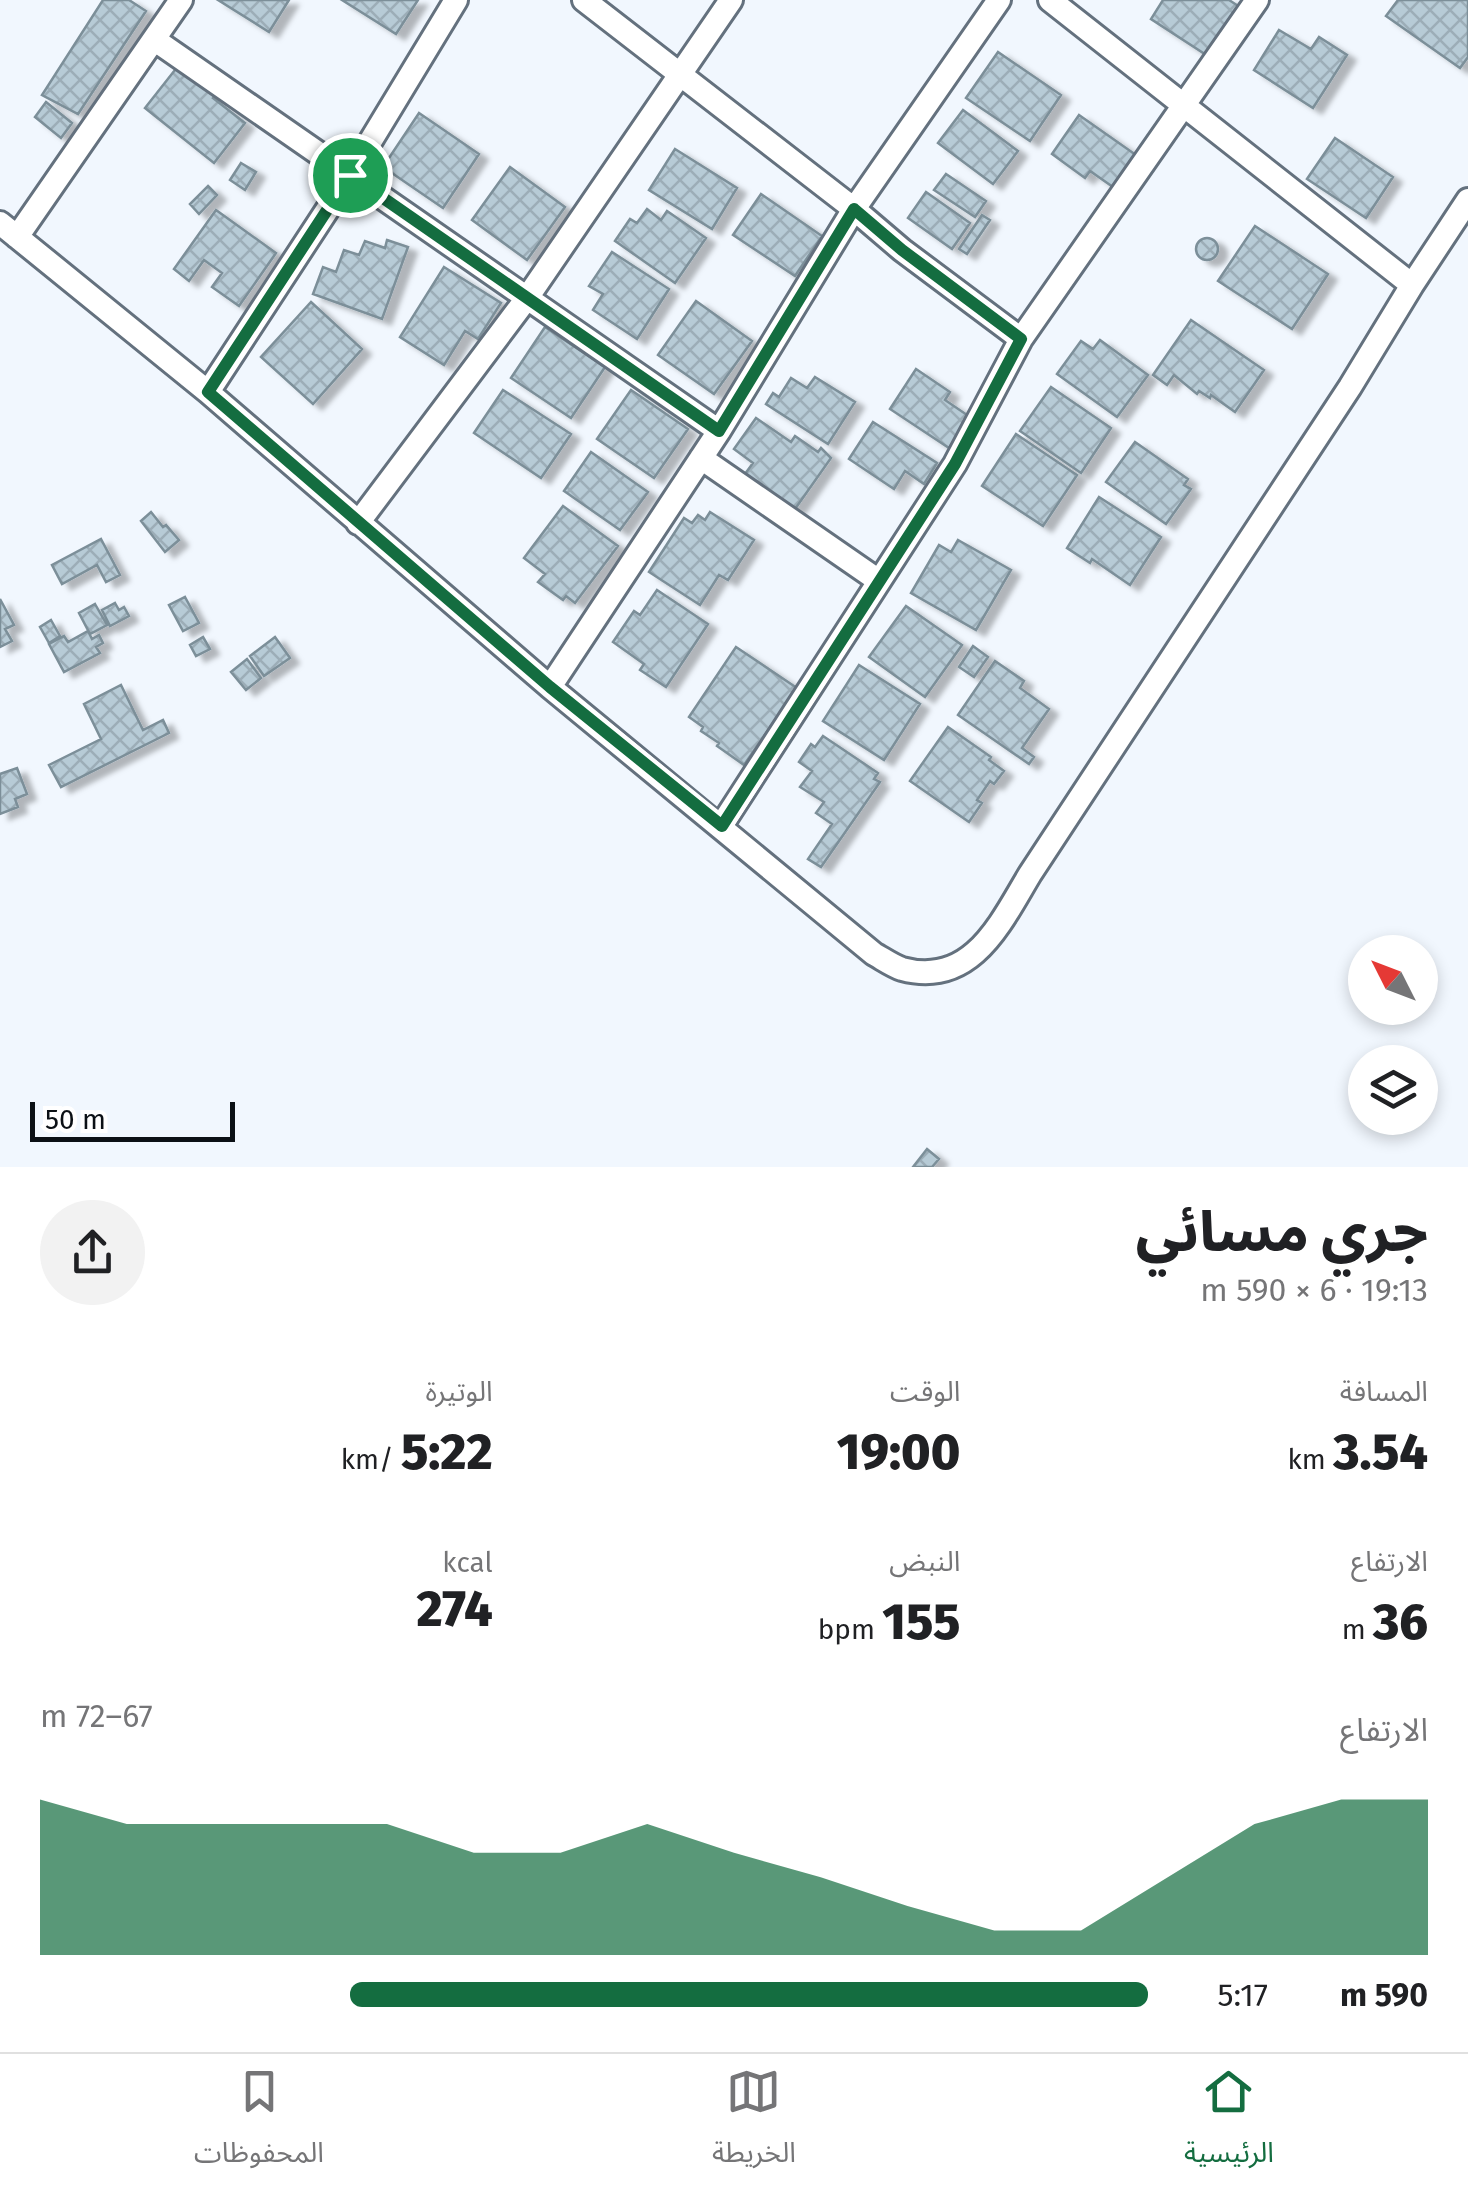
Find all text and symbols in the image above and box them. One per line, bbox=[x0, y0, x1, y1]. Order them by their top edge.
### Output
pin bbox=[308, 133, 393, 218]
icon: arrive bbox=[323, 148, 378, 203]
north arrow bbox=[1348, 935, 1438, 1025]
map controls bbox=[1348, 935, 1438, 1135]
button: layers bbox=[1348, 1045, 1438, 1135]
scale bar bbox=[30, 1097, 235, 1142]
text: 50 m bbox=[45, 1103, 106, 1136]
button: share bbox=[40, 1200, 145, 1305]
text: جري مسائي bbox=[1136, 1200, 1428, 1266]
text: 19:13 · 6 × 590 m bbox=[1200, 1271, 1428, 1309]
text: الوتيرة bbox=[425, 1375, 493, 1408]
text: الوقت bbox=[890, 1375, 960, 1408]
text: المسافة bbox=[1340, 1375, 1428, 1408]
text: 5:22 bbox=[401, 1422, 493, 1482]
text: 19:00 bbox=[837, 1422, 960, 1482]
text: 3.54 bbox=[1333, 1422, 1428, 1482]
text: /km bbox=[341, 1443, 401, 1476]
text: km bbox=[1287, 1443, 1333, 1476]
text: النبض bbox=[889, 1545, 960, 1578]
text: الارتفاع bbox=[1351, 1545, 1428, 1578]
text: kcal bbox=[442, 1546, 493, 1579]
text: 274 bbox=[417, 1579, 493, 1639]
text: 155 bbox=[882, 1592, 960, 1652]
text: 36 bbox=[1373, 1592, 1428, 1652]
text: bpm bbox=[818, 1613, 882, 1646]
text: m bbox=[1342, 1613, 1373, 1646]
text: 67–72 m bbox=[40, 1697, 153, 1735]
text: الارتفاع bbox=[1340, 1711, 1428, 1749]
text: 5:17 bbox=[1218, 1976, 1268, 2014]
text: 590 m bbox=[1340, 1976, 1428, 2014]
tab: المحفوظات bbox=[194, 2064, 324, 2183]
tab: الخريطة bbox=[712, 2064, 796, 2183]
tab: الرئيسية bbox=[1184, 2064, 1274, 2183]

